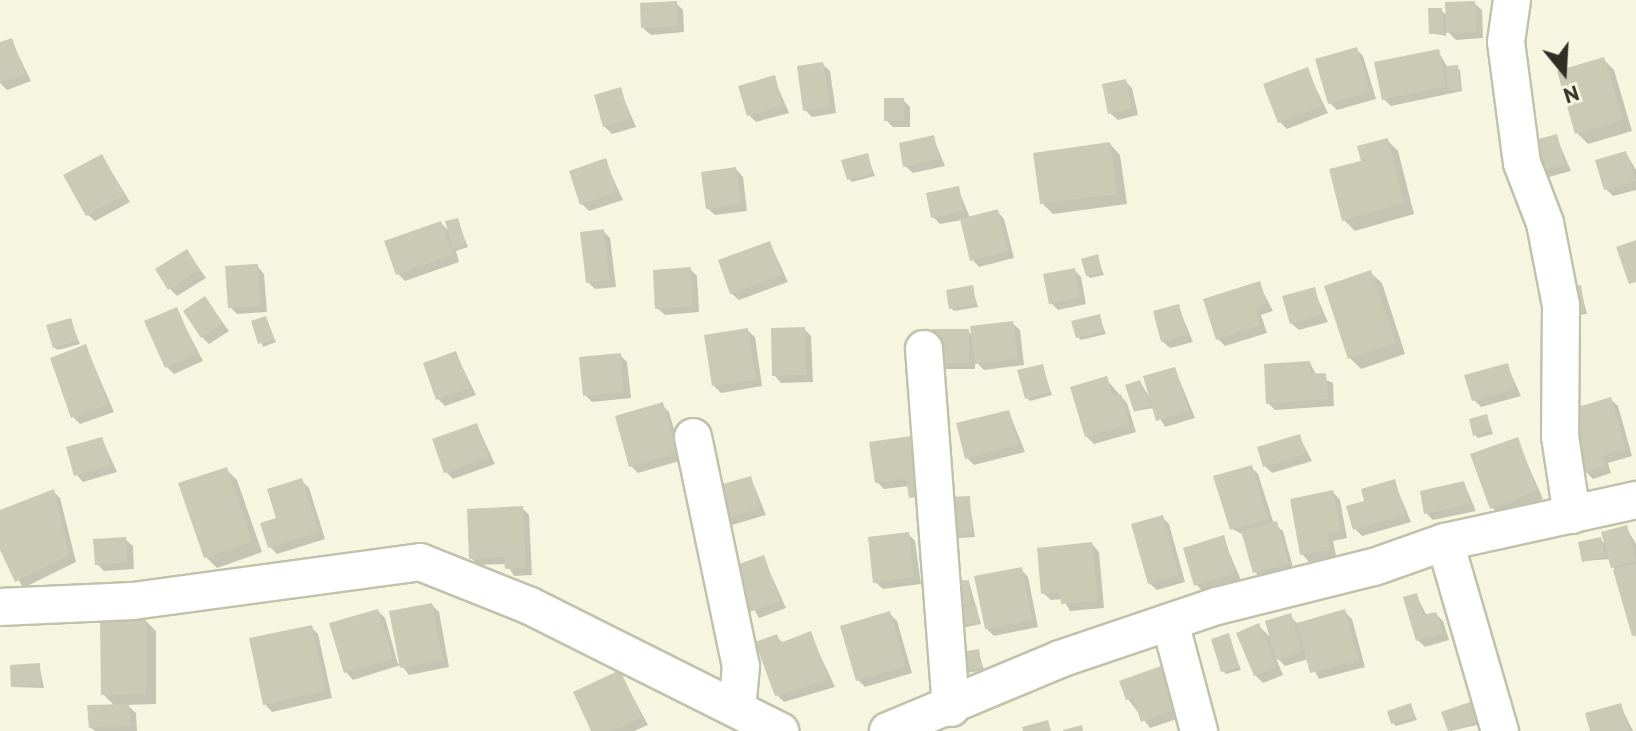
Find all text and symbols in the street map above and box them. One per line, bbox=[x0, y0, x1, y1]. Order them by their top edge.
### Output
north arrow bbox=[1524, 32, 1604, 112]
text: N bbox=[1560, 79, 1583, 110]

